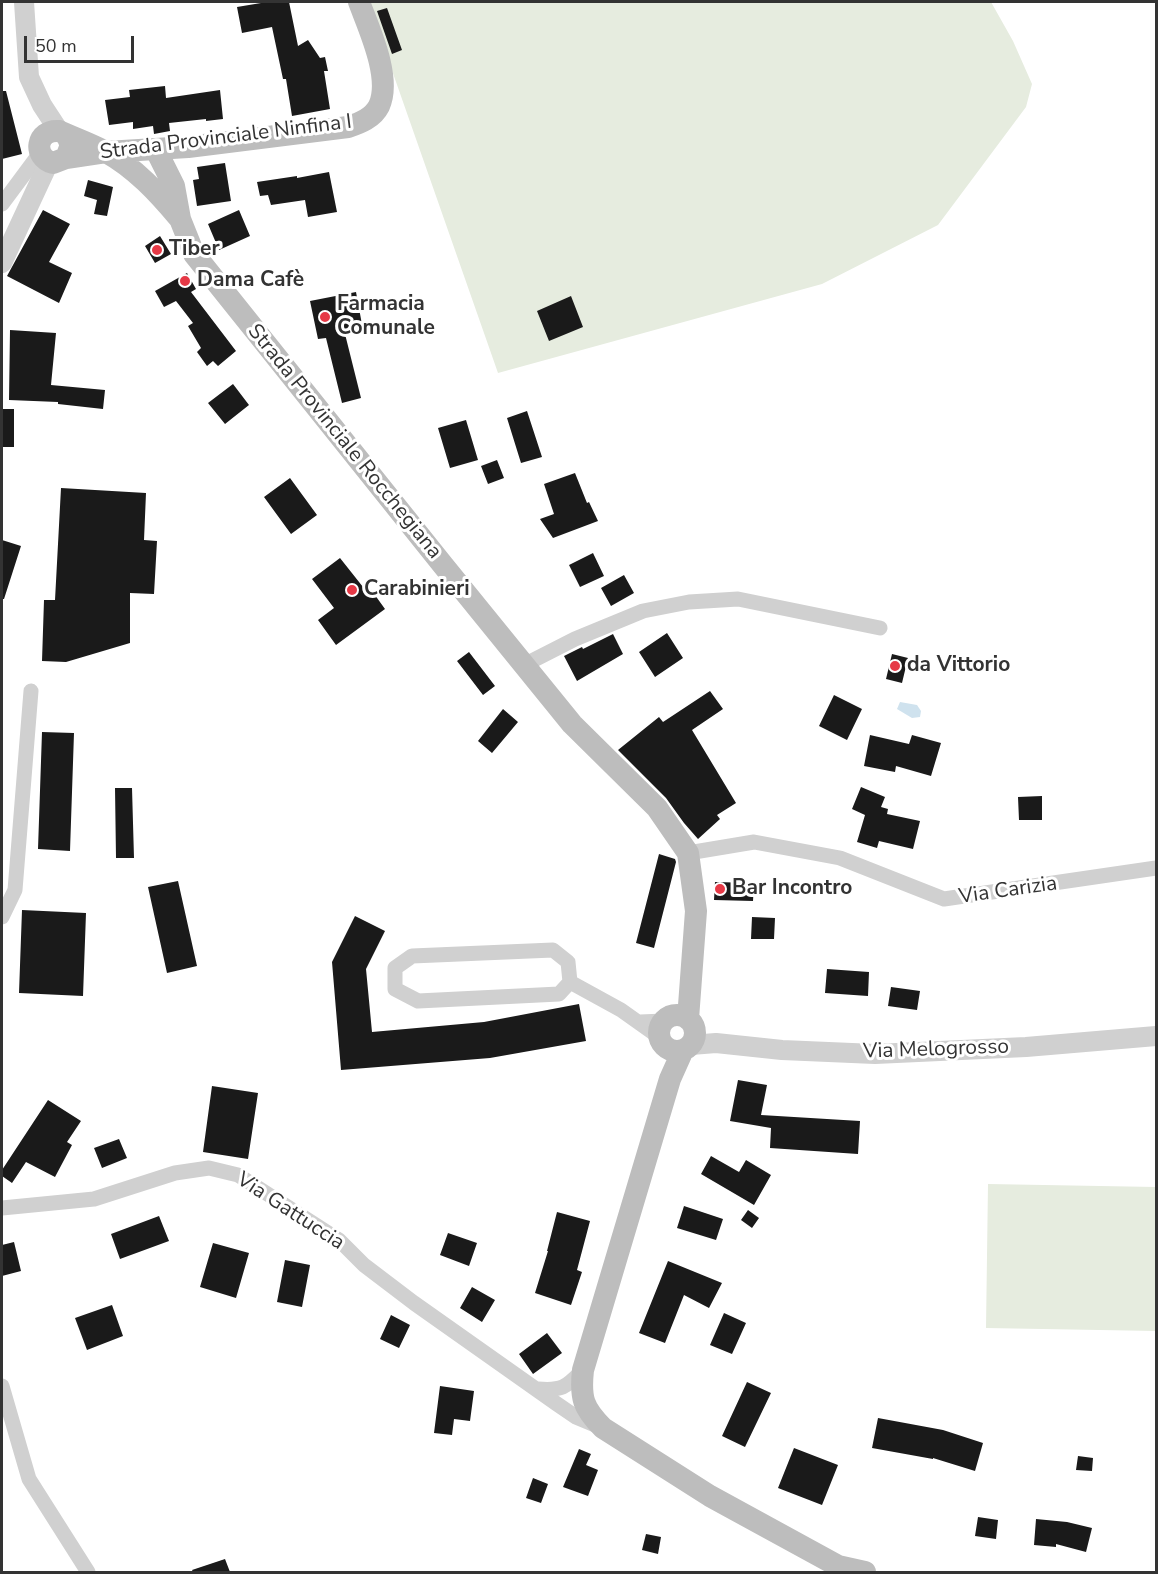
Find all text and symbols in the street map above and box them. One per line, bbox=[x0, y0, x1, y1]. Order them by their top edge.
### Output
scale bar bbox=[27, 24, 136, 62]
text: 50 m bbox=[35, 34, 77, 58]
street label: Strada Provinciale Ninfina I bbox=[99, 110, 353, 166]
place label: Tiber bbox=[169, 237, 220, 263]
marker: Tiber bbox=[150, 243, 164, 257]
place label: Dama Cafè bbox=[197, 268, 304, 294]
marker: Dama Cafè bbox=[178, 274, 192, 288]
place label: Farmacia Comunale bbox=[337, 292, 435, 342]
marker: Farmacia Comunale bbox=[318, 310, 332, 324]
street label: Strada Provinciale Rocchegiana bbox=[241, 320, 447, 564]
place label: Carabinieri bbox=[364, 577, 470, 603]
marker: Carabinieri bbox=[345, 583, 359, 597]
place label: da Vittorio bbox=[907, 653, 1010, 679]
marker: da Vittorio bbox=[888, 659, 902, 673]
street label: Via Carizia bbox=[957, 872, 1059, 910]
place label: Bar Incontro bbox=[732, 876, 852, 902]
marker: Bar Incontro bbox=[713, 882, 727, 896]
street label: Via Melogrosso bbox=[863, 1035, 1009, 1065]
street label: Via Gattuccia bbox=[231, 1168, 349, 1256]

